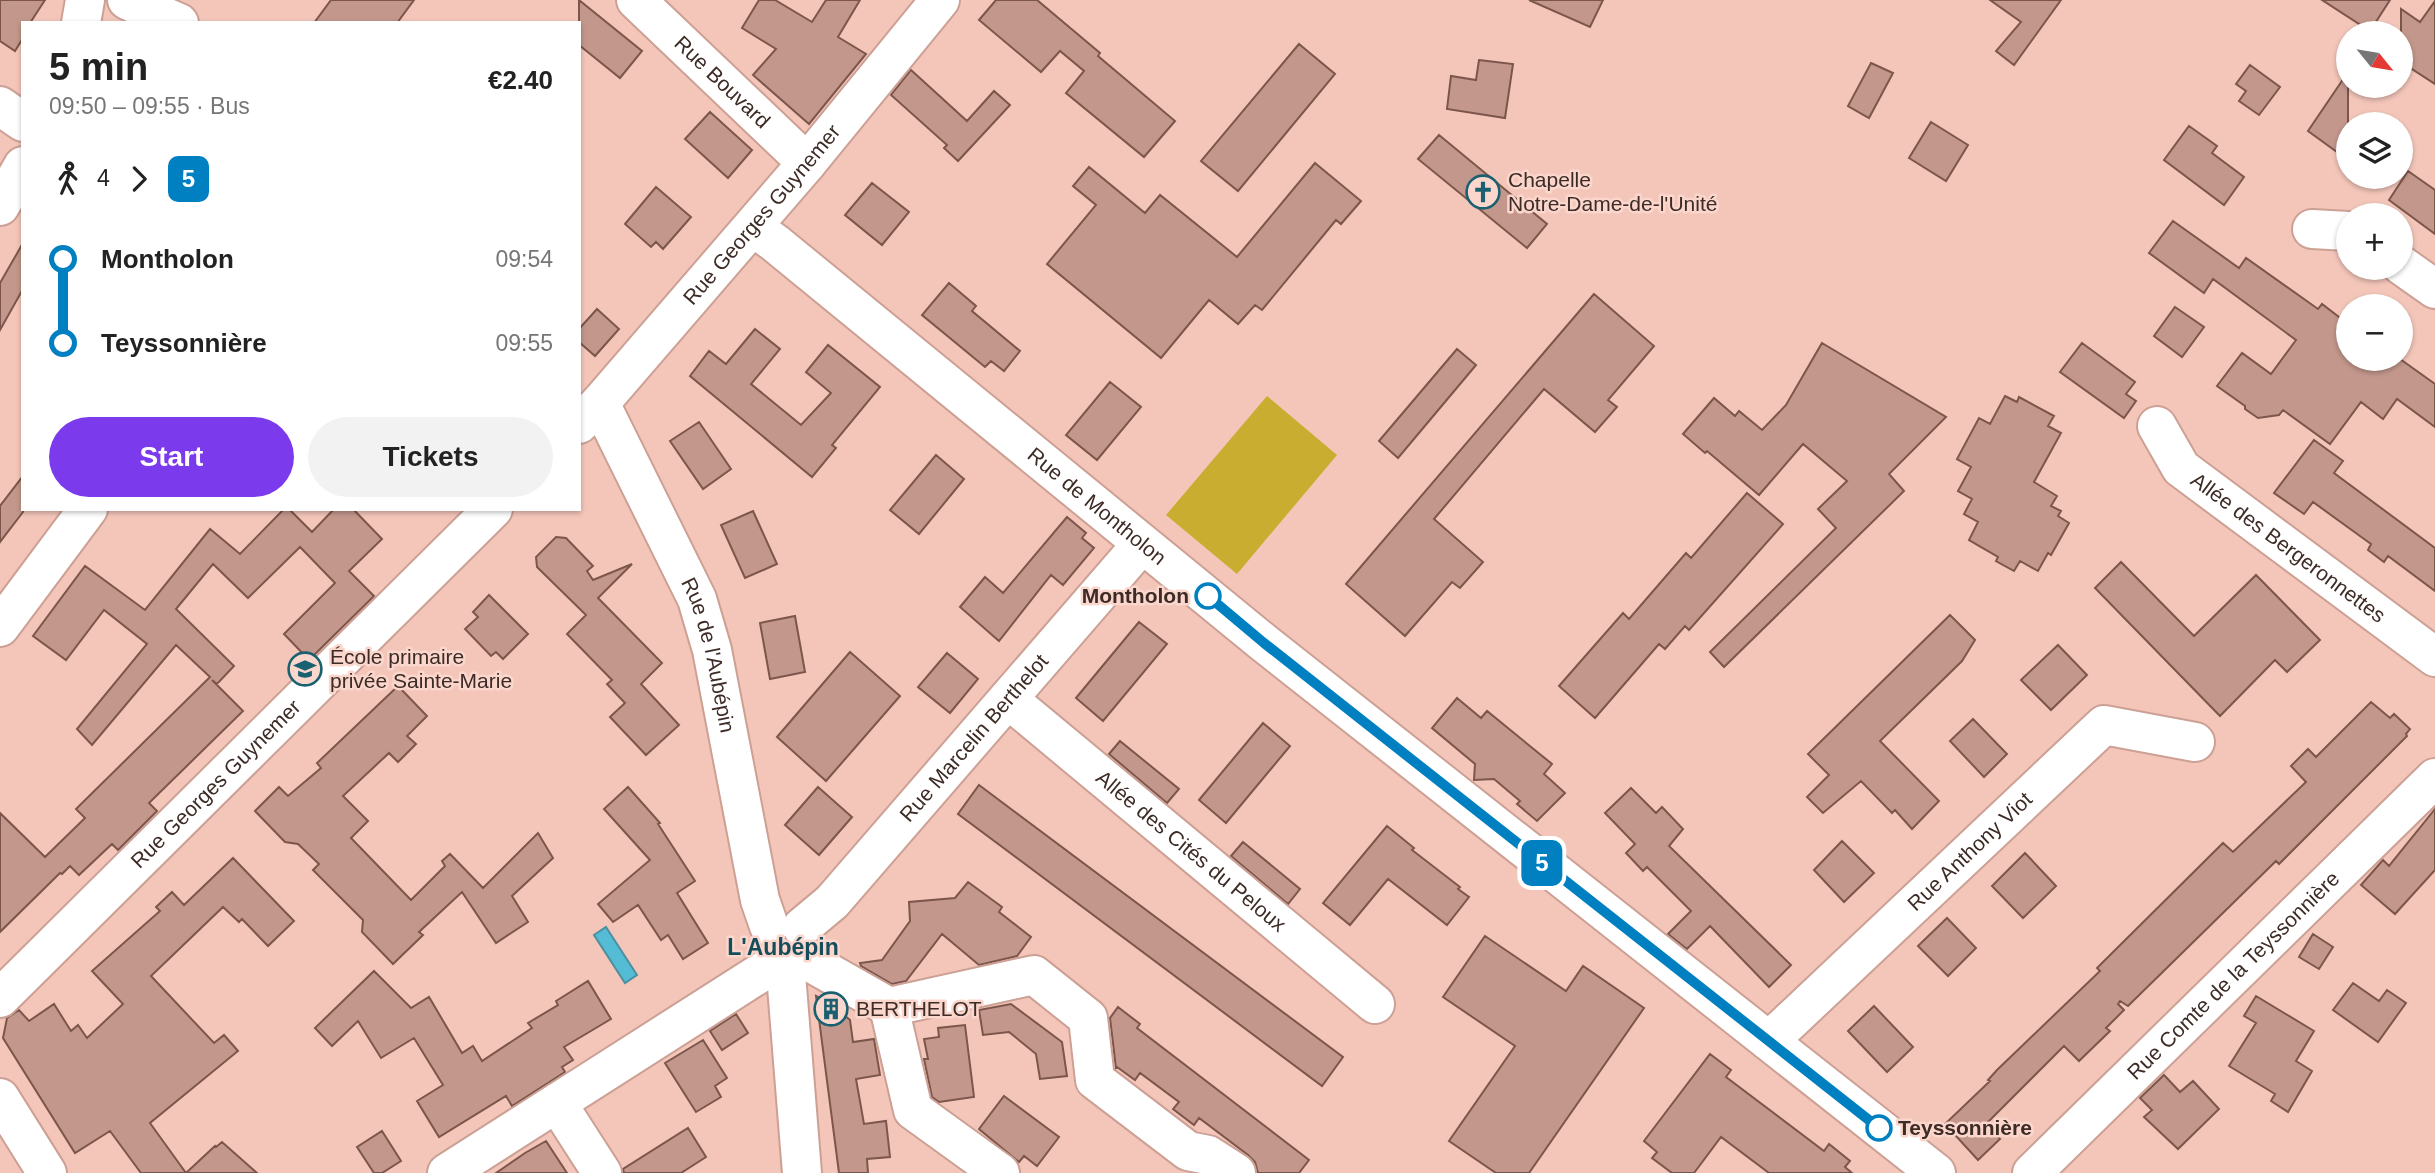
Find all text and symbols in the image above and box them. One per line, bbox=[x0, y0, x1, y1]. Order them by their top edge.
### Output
north arrow bbox=[2336, 21, 2413, 98]
map controls bbox=[2336, 21, 2413, 371]
street label: Rue Bouvard bbox=[670, 31, 775, 132]
text: 5 min bbox=[49, 46, 148, 88]
text: €2.40 bbox=[488, 65, 553, 95]
text: 09:50 – 09:55 · Bus bbox=[49, 93, 250, 119]
button: layers bbox=[2336, 112, 2413, 189]
street label: Rue Georges Guynemer bbox=[678, 120, 844, 309]
icon: walk bbox=[49, 160, 87, 198]
icon: forward bbox=[120, 160, 158, 198]
text: 4 bbox=[97, 165, 110, 191]
text: 5 bbox=[182, 165, 195, 192]
place label: Chapelle Notre-Dame-de-l'Unité bbox=[1508, 168, 1717, 215]
church icon: Chapelle Notre-Dame-de-l'Unité bbox=[1464, 173, 1502, 211]
button: + bbox=[2336, 203, 2413, 280]
text: Montholon bbox=[101, 244, 234, 274]
text: 09:54 bbox=[495, 246, 553, 272]
button: − bbox=[2336, 294, 2413, 371]
text: Teyssonnière bbox=[101, 328, 267, 358]
text: 09:55 bbox=[495, 330, 553, 356]
button: Start bbox=[49, 417, 294, 497]
button: Tickets bbox=[308, 417, 553, 497]
street label: Rue de Montholon bbox=[1023, 443, 1171, 569]
street label: Allée des Bergeronnettes bbox=[2187, 468, 2390, 627]
street label: Rue de l'Aubépin bbox=[677, 574, 740, 734]
marker: Montholon bbox=[1195, 583, 1221, 609]
place label: Montholon bbox=[1082, 584, 1189, 607]
place label: École primaire privée Sainte-Marie bbox=[330, 645, 512, 692]
street label: Rue Marcelin Berthelot bbox=[895, 649, 1052, 826]
school or university icon: École primaire privée Sainte-Marie bbox=[286, 650, 324, 688]
street label: Rue Georges Guynemer bbox=[126, 695, 305, 872]
street label: Allée des Cités du Peloux bbox=[1092, 765, 1291, 936]
street label: Rue Anthony Viot bbox=[1903, 787, 2036, 915]
line badge: 5 bbox=[1519, 840, 1565, 886]
text: 5 bbox=[1535, 849, 1549, 876]
street label: Rue Comte de la Teyssonnière bbox=[2123, 867, 2344, 1084]
district label: L'Aubépin bbox=[727, 934, 839, 960]
building icon: BERTHELOT bbox=[812, 990, 850, 1028]
place label: BERTHELOT bbox=[856, 997, 982, 1020]
marker: Teyssonnière bbox=[1866, 1115, 1892, 1141]
place label: Teyssonnière bbox=[1898, 1116, 2032, 1139]

